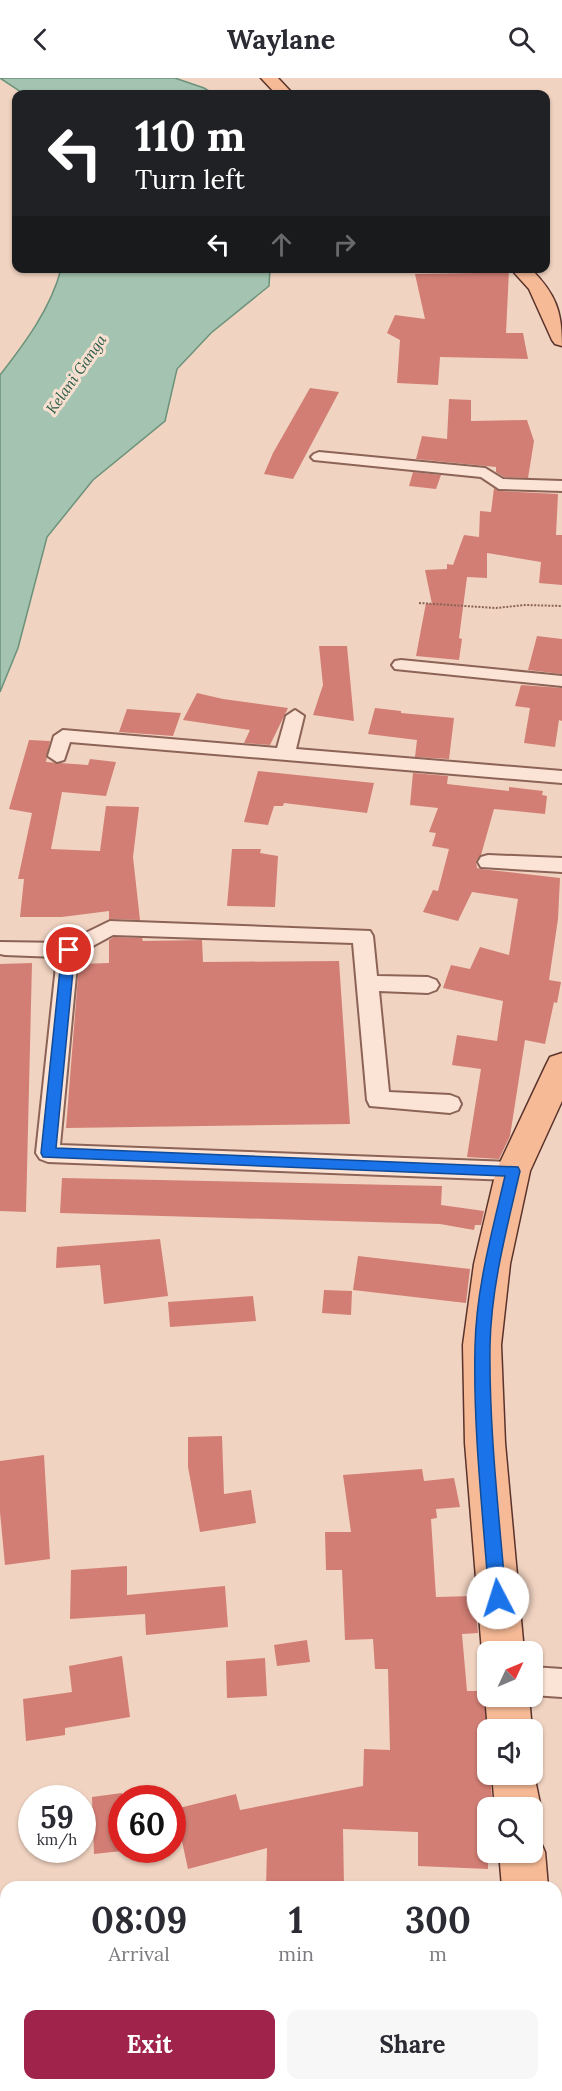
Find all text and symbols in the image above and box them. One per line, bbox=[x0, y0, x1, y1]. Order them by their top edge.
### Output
text: Waylane bbox=[227, 22, 335, 56]
icon: back bbox=[24, 23, 57, 56]
icon: search bbox=[505, 23, 538, 56]
text: 110 m bbox=[135, 109, 246, 163]
icon: left bbox=[36, 114, 114, 192]
text: Turn left bbox=[135, 162, 245, 196]
icon: left bbox=[202, 228, 235, 261]
icon: ahead bbox=[265, 228, 298, 261]
icon: right bbox=[328, 228, 361, 261]
water label: Kelani Ganga bbox=[42, 330, 111, 417]
pin bbox=[43, 924, 94, 975]
icon: arrive bbox=[52, 933, 85, 966]
position arrow bbox=[466, 1566, 530, 1630]
north arrow bbox=[477, 1641, 543, 1707]
map controls bbox=[477, 1641, 543, 1863]
button: sound bbox=[477, 1719, 543, 1785]
speed limit sign: 60 bbox=[108, 1785, 186, 1863]
button: search bbox=[477, 1797, 543, 1863]
text: 59 bbox=[40, 1798, 74, 1836]
text: km/h bbox=[37, 1830, 77, 1849]
text: 08:09 bbox=[91, 1897, 187, 1943]
text: 1 bbox=[289, 1897, 303, 1943]
text: 300 bbox=[405, 1897, 471, 1943]
text: Arrival bbox=[109, 1941, 170, 1966]
text: min bbox=[278, 1941, 314, 1966]
text: m bbox=[429, 1941, 447, 1966]
button: Exit bbox=[24, 2010, 275, 2079]
button: Share bbox=[287, 2010, 538, 2079]

